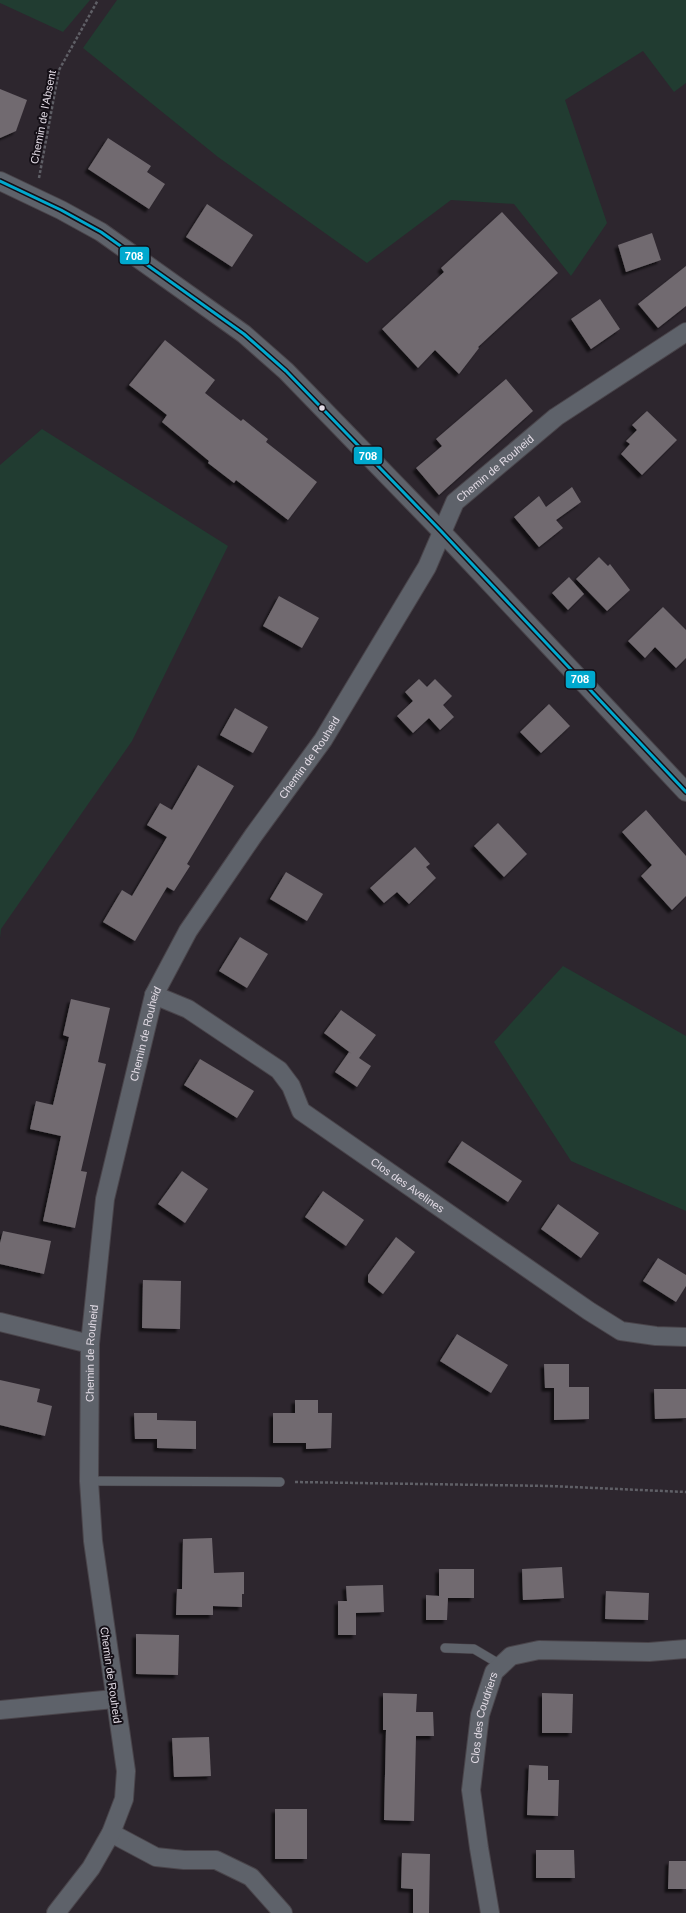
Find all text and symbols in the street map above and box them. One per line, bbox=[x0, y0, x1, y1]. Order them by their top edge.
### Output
street label: Chemin de l'Absent bbox=[28, 69, 58, 165]
line badge: 708 bbox=[119, 246, 150, 265]
text: 708 bbox=[125, 250, 143, 262]
unlabelled marker bbox=[317, 403, 327, 413]
street label: Chemin de Rouheid bbox=[454, 433, 536, 504]
line badge: 708 bbox=[353, 446, 383, 465]
text: 708 bbox=[359, 450, 377, 462]
line badge: 708 bbox=[565, 670, 596, 689]
text: 708 bbox=[571, 673, 589, 685]
street label: Chemin de Rouheid bbox=[276, 714, 342, 801]
street label: Chemin de Rouheid bbox=[127, 984, 163, 1082]
street label: Clos des Avelines bbox=[369, 1155, 447, 1215]
street label: Chemin de Rouheid bbox=[84, 1304, 100, 1402]
street label: Chemin de Rouheid bbox=[98, 1626, 124, 1724]
street label: Clos des Coudriers bbox=[468, 1670, 500, 1764]

